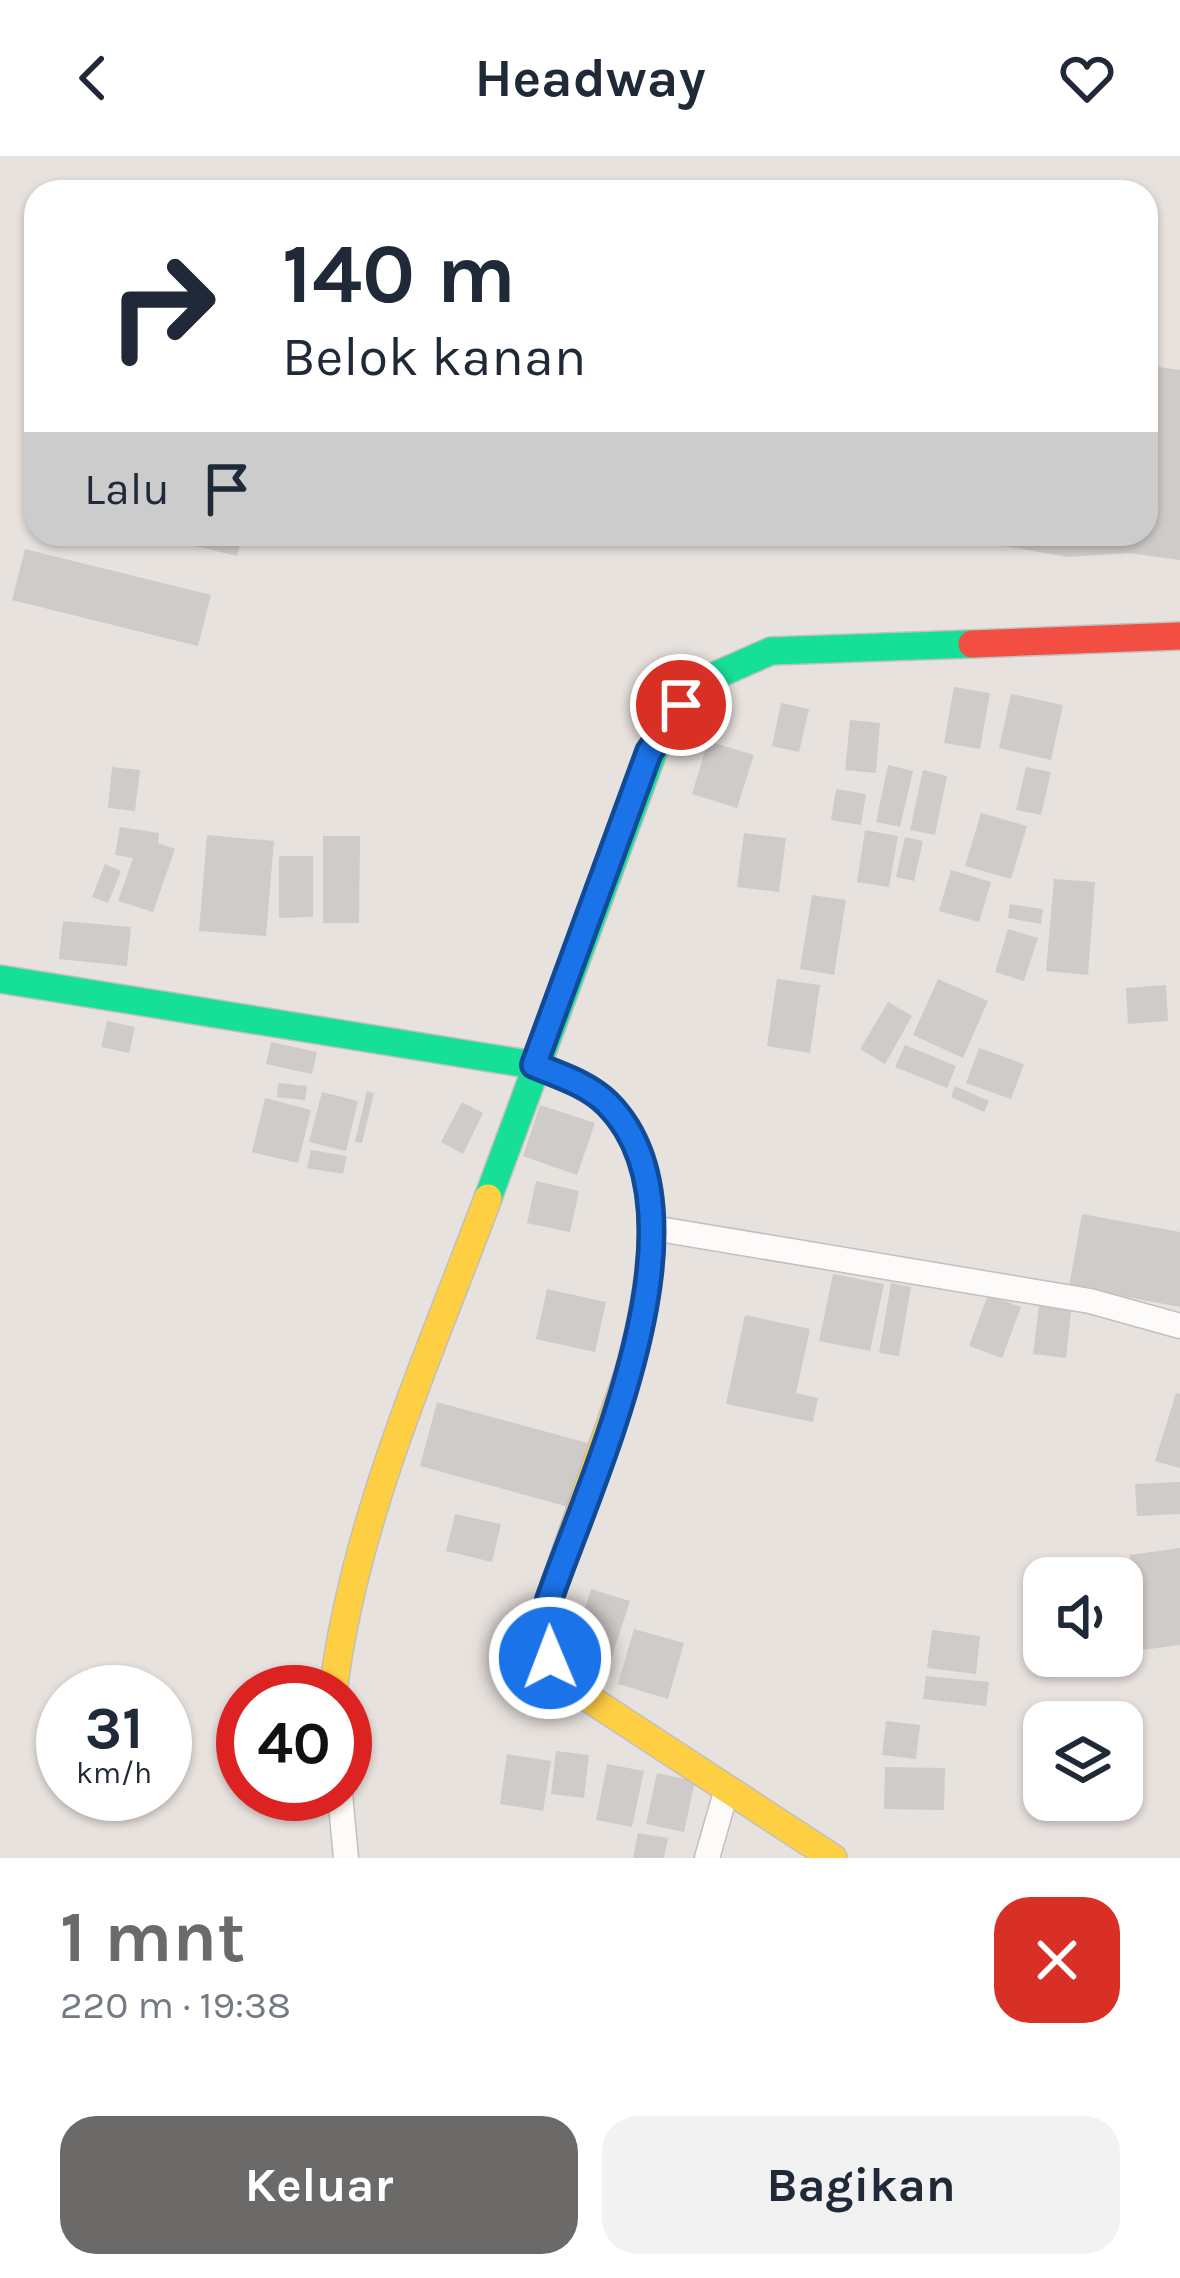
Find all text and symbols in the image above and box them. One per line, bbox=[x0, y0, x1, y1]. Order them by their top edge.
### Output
icon: back bbox=[60, 45, 126, 111]
icon: heart bbox=[1054, 45, 1120, 111]
text: Headway bbox=[474, 46, 706, 110]
text: 140 m bbox=[282, 225, 516, 323]
icon: right bbox=[84, 228, 240, 384]
text: Belok kanan bbox=[282, 325, 586, 389]
icon: arrive bbox=[194, 456, 260, 522]
text: Lalu bbox=[84, 463, 170, 515]
pin bbox=[630, 654, 732, 756]
icon: arrive bbox=[648, 672, 714, 738]
map controls bbox=[1023, 1557, 1143, 1821]
button: sound bbox=[1023, 1557, 1143, 1677]
position arrow bbox=[487, 1595, 613, 1721]
speed limit sign: 40 bbox=[216, 1665, 372, 1821]
text: 31 bbox=[85, 1693, 143, 1763]
button: layers bbox=[1023, 1701, 1143, 1821]
text: km/h bbox=[76, 1755, 152, 1791]
text: 1 mnt bbox=[60, 1895, 245, 1979]
button: close bbox=[994, 1897, 1120, 2023]
text: 220 m · 19:38 bbox=[60, 1982, 291, 2028]
button: Keluar bbox=[60, 2116, 578, 2254]
button: Bagikan bbox=[602, 2116, 1120, 2254]

